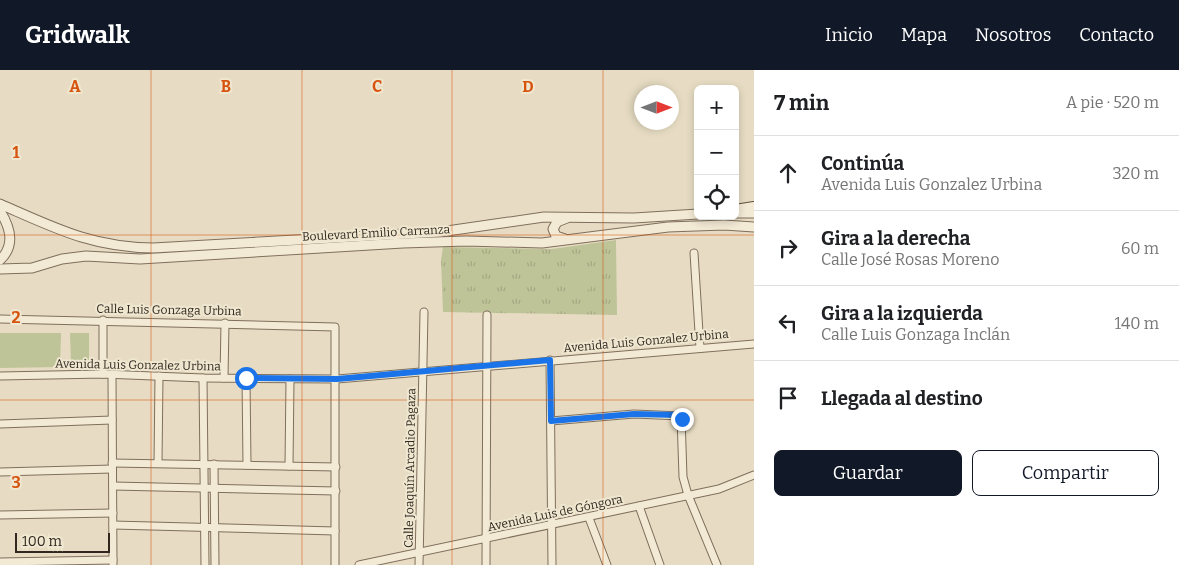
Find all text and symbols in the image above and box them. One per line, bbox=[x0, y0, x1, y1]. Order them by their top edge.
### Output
text: Gridwalk bbox=[25, 21, 130, 49]
text: Inicio bbox=[825, 24, 873, 46]
text: Mapa bbox=[901, 24, 947, 46]
text: Nosotros bbox=[975, 24, 1051, 46]
text: Contacto bbox=[1079, 24, 1154, 46]
text: A bbox=[69, 77, 81, 96]
text: B bbox=[221, 77, 231, 96]
text: C bbox=[372, 77, 382, 96]
text: D bbox=[522, 77, 534, 96]
north arrow bbox=[634, 85, 679, 130]
map controls bbox=[694, 85, 739, 220]
button: + bbox=[694, 85, 739, 130]
text: 7 min bbox=[774, 90, 829, 116]
text: A pie · 520 m bbox=[1066, 93, 1159, 112]
button: − bbox=[694, 130, 739, 175]
text: 1 bbox=[13, 143, 20, 162]
text: Continúa bbox=[821, 152, 904, 175]
icon: ahead bbox=[774, 159, 802, 187]
text: 320 m bbox=[1112, 164, 1159, 183]
button: locate bbox=[694, 175, 739, 220]
text: Avenida Luis Gonzalez Urbina bbox=[821, 175, 1042, 194]
street label: Boulevard Emilio Carranza bbox=[302, 222, 451, 244]
text: Gira a la derecha bbox=[821, 227, 970, 250]
icon: right bbox=[774, 234, 802, 262]
text: 60 m bbox=[1121, 239, 1159, 258]
text: Calle José Rosas Moreno bbox=[821, 250, 999, 269]
street label: Calle Luis Gonzaga Urbina bbox=[96, 302, 242, 318]
text: Gira a la izquierda bbox=[821, 302, 983, 325]
text: 2 bbox=[11, 308, 21, 327]
icon: left bbox=[774, 309, 802, 337]
text: 140 m bbox=[1114, 314, 1159, 333]
text: Calle Luis Gonzaga Inclán bbox=[821, 325, 1010, 344]
street label: Avenida Luis Gonzalez Urbina bbox=[563, 327, 730, 355]
street label: Avenida Luis Gonzalez Urbina bbox=[55, 357, 221, 373]
route start bbox=[235, 367, 258, 390]
icon: arrive bbox=[774, 384, 802, 412]
text: Llegada al destino bbox=[821, 387, 983, 410]
street label: Calle Joaquín Arcadio Pagaza bbox=[402, 388, 418, 548]
route end bbox=[671, 408, 694, 431]
button: Guardar bbox=[774, 450, 962, 496]
button: Compartir bbox=[972, 450, 1159, 496]
text: 3 bbox=[11, 473, 21, 492]
street label: Avenida Luis de Góngora bbox=[486, 492, 624, 534]
scale bar bbox=[15, 530, 110, 553]
text: 100 m bbox=[22, 533, 62, 550]

